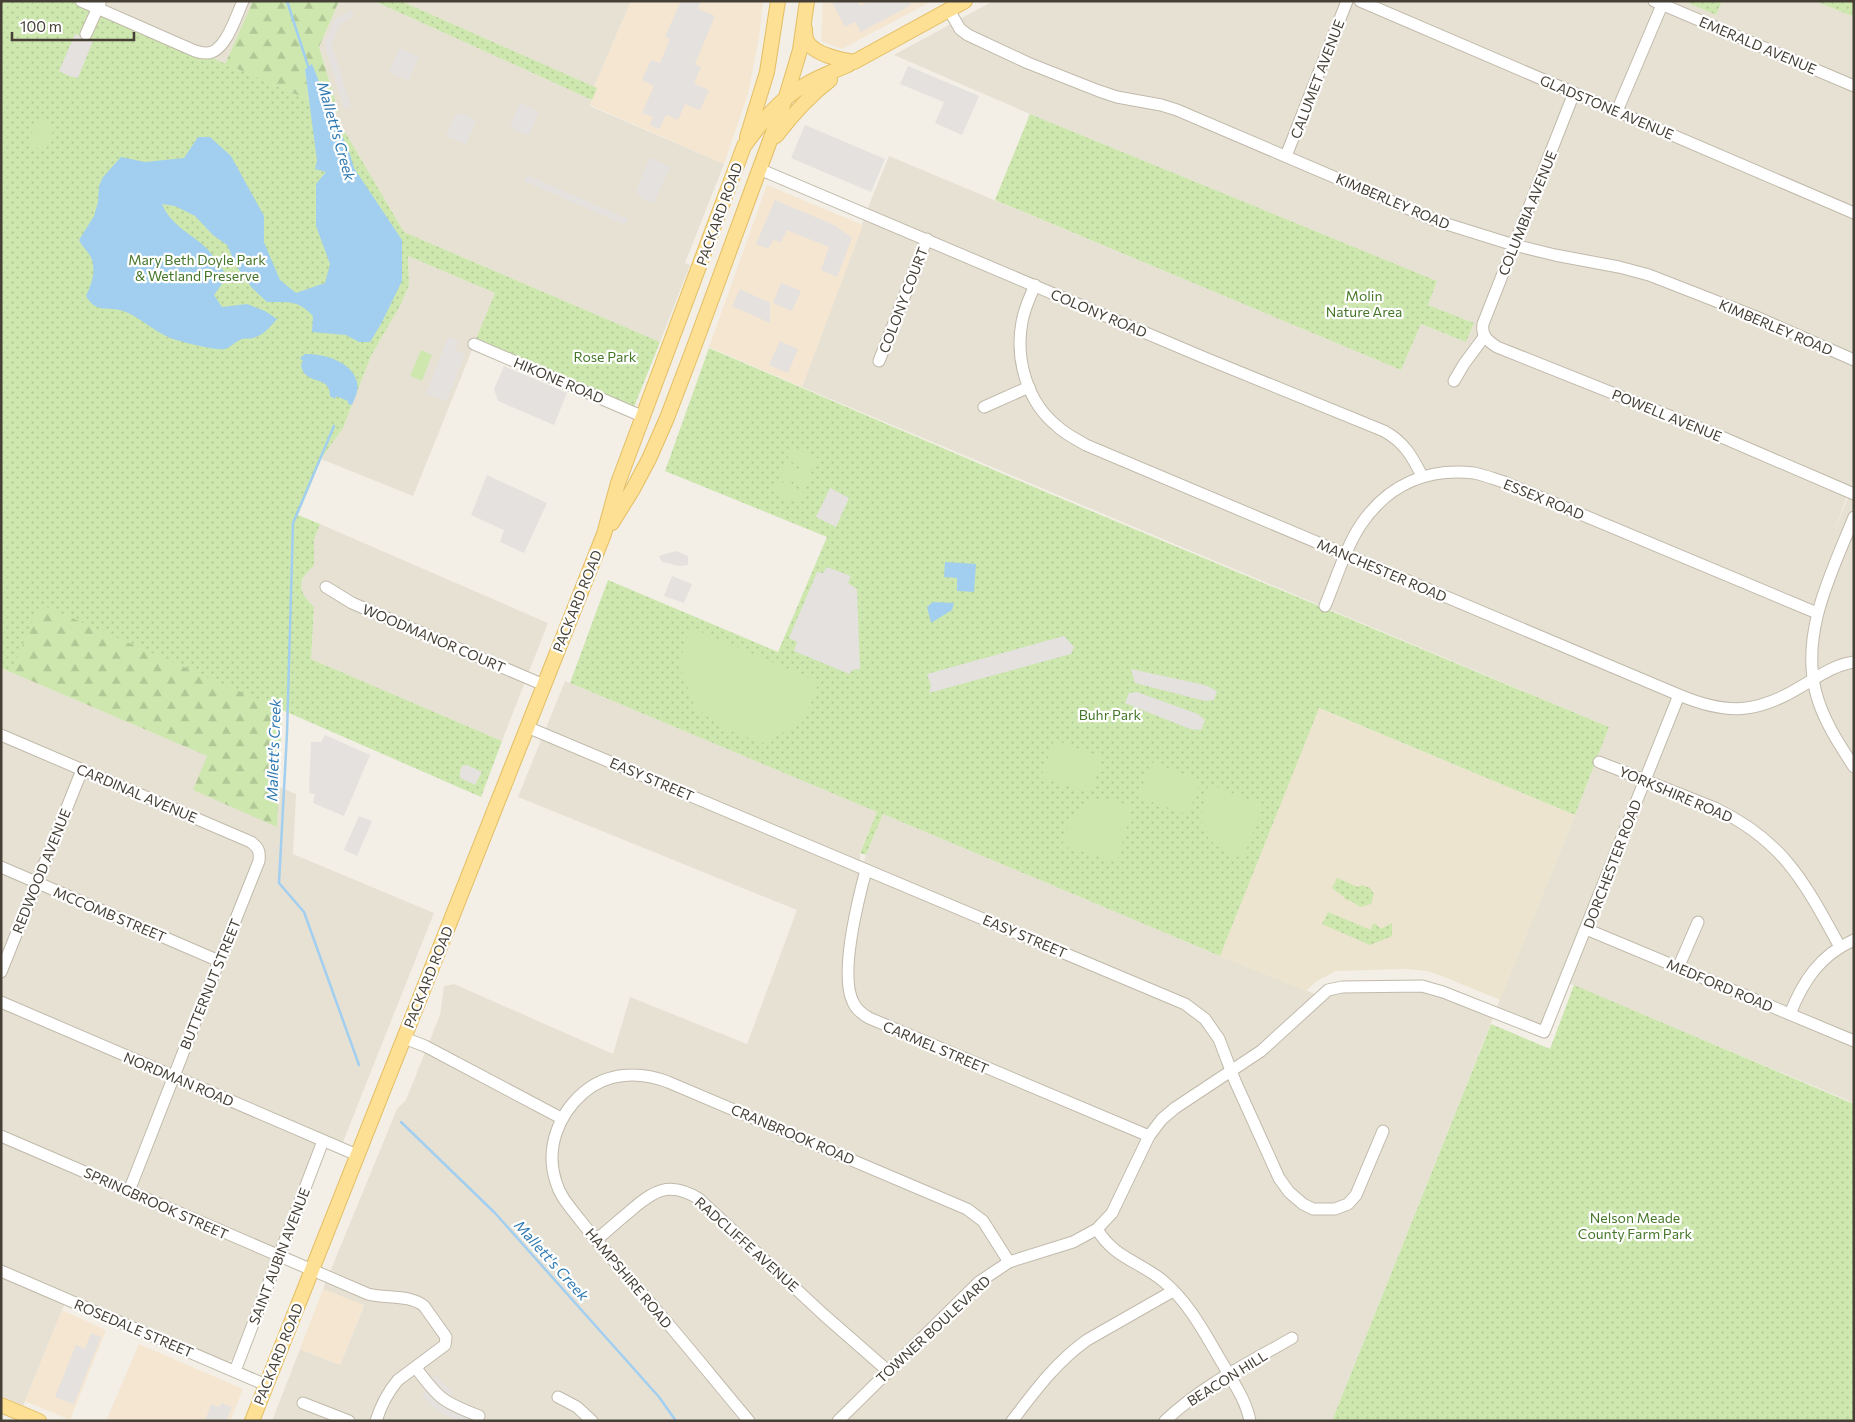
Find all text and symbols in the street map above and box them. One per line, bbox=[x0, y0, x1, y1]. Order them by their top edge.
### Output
scale bar bbox=[12, 10, 135, 42]
street label: EMERALD AVENUE bbox=[1697, 13, 1819, 77]
text: 100 m bbox=[20, 17, 62, 35]
street label: CALUMET AVENUE bbox=[1286, 17, 1348, 141]
street label: GLADSTONE AVENUE bbox=[1538, 71, 1676, 143]
water label: Mallett's Creek bbox=[314, 79, 360, 184]
street label: COLUMBIA AVENUE bbox=[1494, 148, 1560, 278]
street label: PACKARD ROAD bbox=[692, 160, 746, 268]
street label: KIMBERLEY ROAD bbox=[1334, 169, 1452, 233]
street label: COLONY COURT bbox=[875, 245, 931, 355]
park label: Mary Beth Doyle Park & Wetland Preserve bbox=[128, 251, 266, 284]
street label: COLONY ROAD bbox=[1048, 285, 1150, 341]
park label: Molin Nature Area bbox=[1326, 287, 1402, 320]
street label: KIMBERLEY ROAD bbox=[1717, 295, 1835, 359]
park label: Rose Park bbox=[574, 348, 637, 365]
street label: HIKONE ROAD bbox=[511, 353, 607, 407]
street label: POWELL AVENUE bbox=[1610, 385, 1724, 445]
street label: ESSEX ROAD bbox=[1501, 475, 1587, 523]
street label: MANCHESTER ROAD bbox=[1314, 535, 1450, 605]
street label: PACKARD ROAD bbox=[549, 548, 605, 654]
street label: WOODMANOR COURT bbox=[360, 600, 508, 676]
water label: Mallett's Creek bbox=[262, 698, 284, 802]
park label: Buhr Park bbox=[1079, 706, 1142, 723]
street label: EASY STREET bbox=[607, 754, 697, 804]
street label: CARDINAL AVENUE bbox=[74, 760, 200, 826]
street label: YORKSHIRE ROAD bbox=[1617, 762, 1735, 826]
street label: DORCHESTER ROAD bbox=[1580, 797, 1644, 931]
street label: REDWOOD AVENUE bbox=[8, 806, 74, 936]
street label: MCCOMB STREET bbox=[51, 883, 169, 945]
street label: EASY STREET bbox=[980, 911, 1070, 961]
street label: BUTTERNUT STREET bbox=[176, 916, 244, 1052]
street label: PACKARD ROAD bbox=[400, 924, 456, 1030]
street label: MEDFORD ROAD bbox=[1664, 955, 1776, 1015]
street label: CARMEL STREET bbox=[881, 1017, 991, 1077]
street label: NORDMAN ROAD bbox=[121, 1048, 237, 1110]
street label: CRANBROOK ROAD bbox=[729, 1100, 857, 1168]
street label: SPRINGBROOK STREET bbox=[81, 1163, 231, 1243]
street label: SAINT AUBIN AVENUE bbox=[245, 1185, 313, 1327]
street label: RADCLIFFE AVENUE bbox=[692, 1193, 802, 1295]
park label: Nelson Meade County Farm Park bbox=[1578, 1209, 1693, 1242]
water label: Mallett's Creek bbox=[511, 1216, 594, 1305]
street label: HAMPSHIRE ROAD bbox=[582, 1224, 676, 1332]
street label: TOWNER BOULEVARD bbox=[872, 1272, 994, 1386]
street label: ROSEDALE STREET bbox=[72, 1295, 196, 1361]
street label: PACKARD ROAD bbox=[250, 1301, 306, 1407]
street label: BEACON HILL bbox=[1184, 1347, 1270, 1409]

